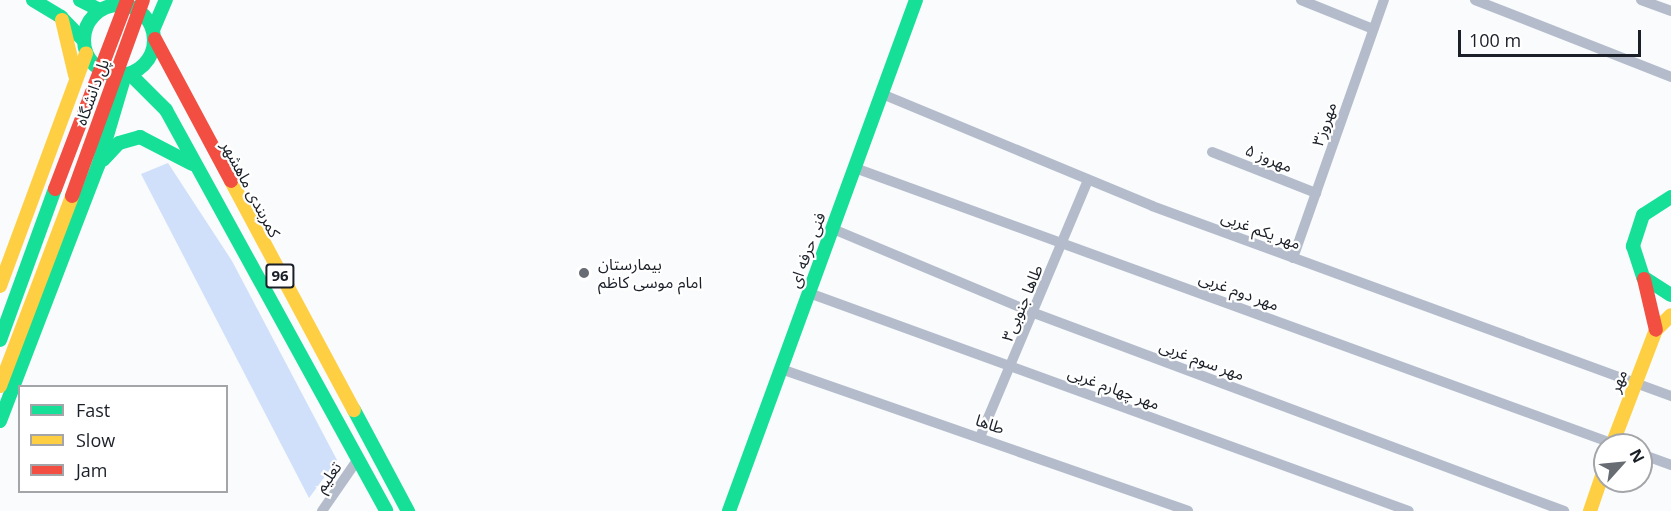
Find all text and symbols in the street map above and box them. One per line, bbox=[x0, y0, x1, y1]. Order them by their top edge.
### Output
scale bar bbox=[1461, 18, 1644, 56]
text: 100 m bbox=[1469, 28, 1521, 52]
street label: پل دانشگاه bbox=[71, 56, 113, 128]
street label: مهروز۳ bbox=[1308, 100, 1340, 148]
street label: کمربندی ماهشهر bbox=[217, 137, 285, 241]
street label: مهروز ۵ bbox=[1243, 140, 1295, 176]
street label: مهر یکم غربی bbox=[1219, 207, 1303, 253]
street label: فنی حرفه ای bbox=[784, 210, 830, 290]
place label: بیمارستان امام موسی کاظم bbox=[598, 254, 702, 292]
street label: طاها جنوبی۳ bbox=[997, 262, 1047, 344]
road number: 96 bbox=[265, 264, 295, 288]
marker: بیمارستان امام موسی کاظم bbox=[575, 264, 593, 282]
street label: مهر دوم غربی bbox=[1196, 268, 1282, 314]
street label: مهر سوم غربی bbox=[1157, 336, 1247, 384]
street label: مهر چهارم غربی bbox=[1065, 363, 1163, 413]
street label: مهر bbox=[1605, 367, 1631, 395]
legend bbox=[18, 385, 228, 493]
text: Fast bbox=[76, 398, 110, 422]
street label: طاها bbox=[973, 410, 1007, 438]
text: Slow bbox=[76, 428, 115, 452]
north arrow bbox=[1593, 433, 1653, 493]
text: N bbox=[1624, 445, 1650, 467]
text: Jam bbox=[76, 458, 108, 482]
street label: تعلیم bbox=[311, 458, 345, 496]

